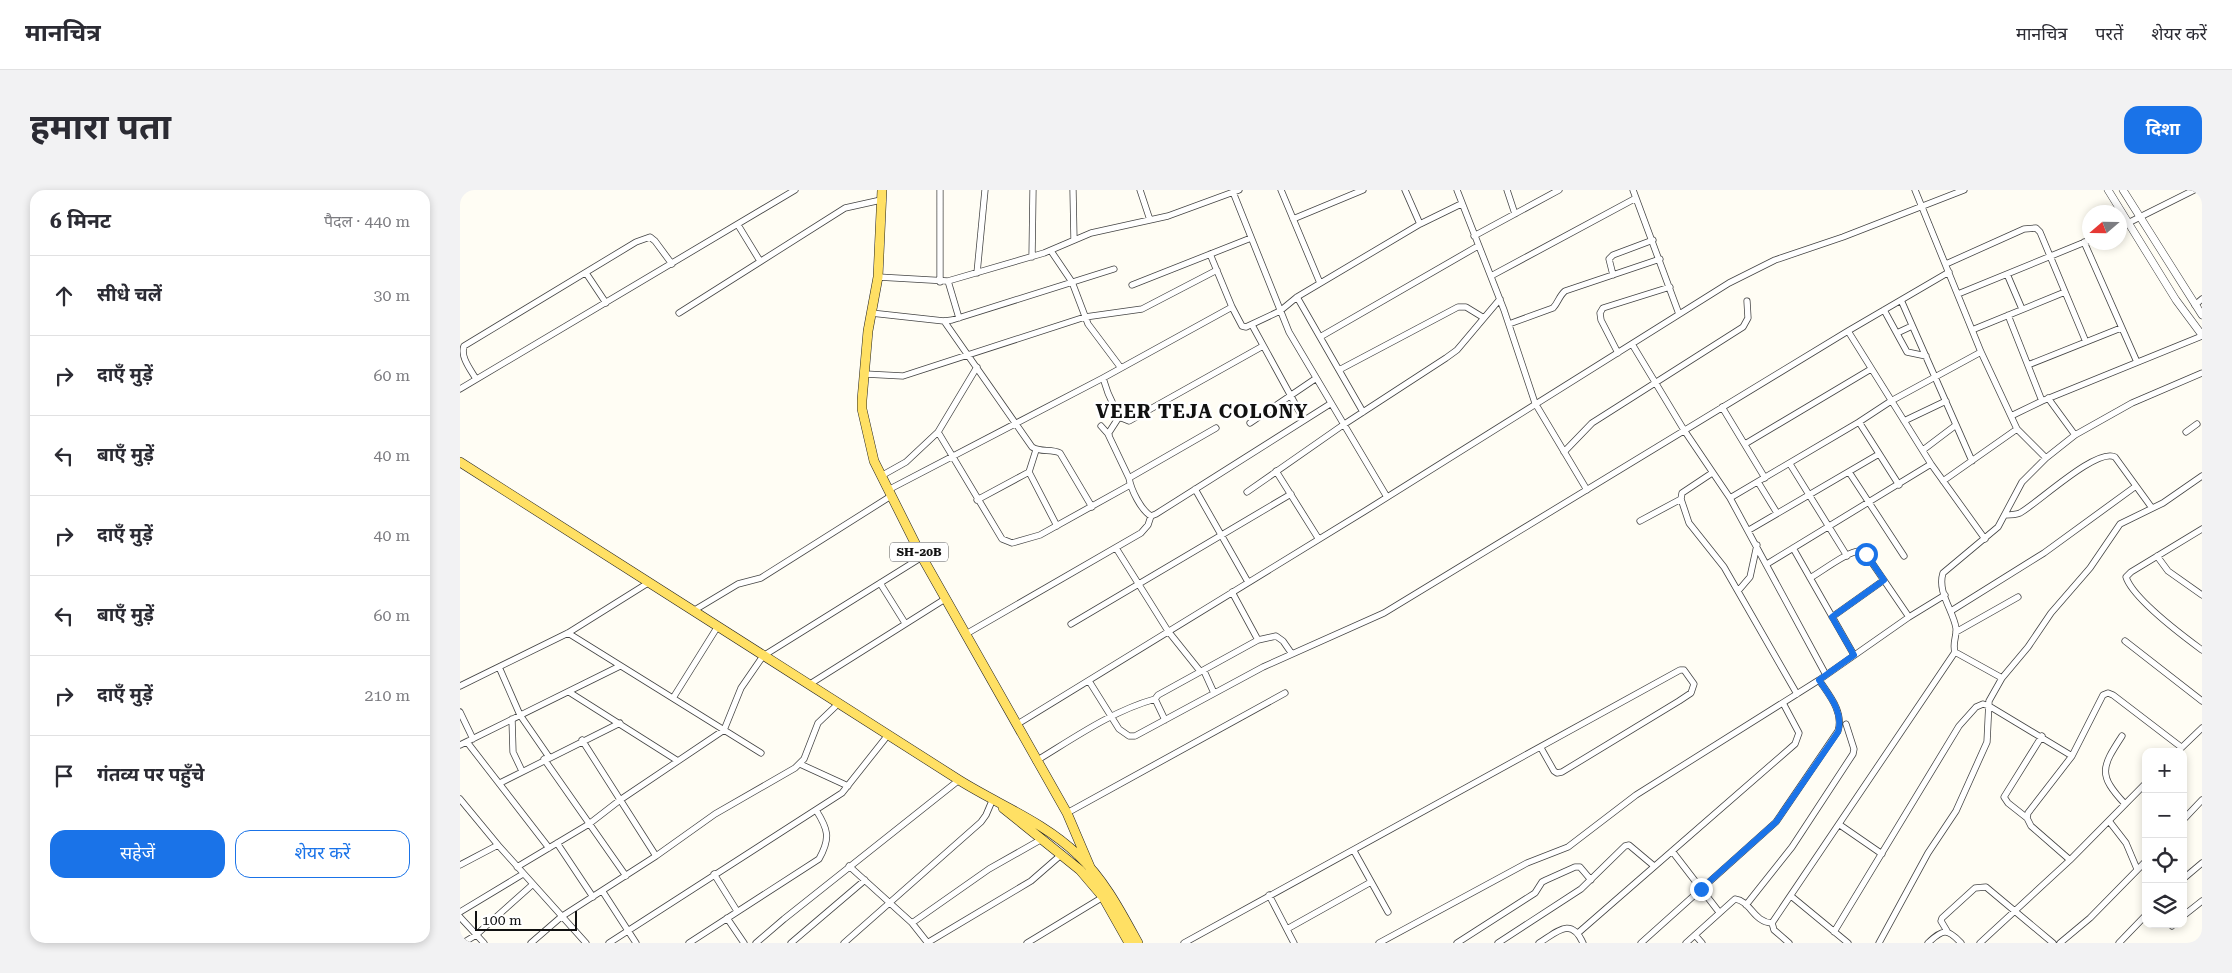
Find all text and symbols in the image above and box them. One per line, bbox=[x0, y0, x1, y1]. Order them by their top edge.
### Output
text: मानचित्र bbox=[25, 19, 101, 47]
text: मानचित्र bbox=[2016, 23, 2067, 44]
text: परतें bbox=[2095, 23, 2123, 44]
text: शेयर करें bbox=[2151, 23, 2207, 44]
button: दिशा bbox=[2124, 106, 2202, 154]
text: हमारा पता bbox=[30, 107, 171, 148]
north arrow bbox=[2082, 205, 2127, 250]
text: 6 मिनट bbox=[50, 209, 111, 233]
text: पैदल · 440 m bbox=[324, 212, 410, 231]
icon: ahead bbox=[50, 282, 78, 310]
text: सीधे चलें bbox=[97, 283, 162, 306]
text: 30 m bbox=[373, 286, 410, 305]
icon: right bbox=[50, 362, 78, 390]
text: दाएँ मुड़ें bbox=[97, 363, 153, 386]
text: 60 m bbox=[373, 366, 410, 385]
district label: VEER TEJA COLONY bbox=[1095, 400, 1309, 423]
icon: left bbox=[50, 442, 78, 470]
text: बाएँ मुड़ें bbox=[97, 443, 154, 466]
text: 40 m bbox=[373, 446, 410, 465]
icon: right bbox=[50, 522, 78, 550]
text: दाएँ मुड़ें bbox=[97, 523, 153, 546]
text: 40 m bbox=[373, 526, 410, 545]
road number: SH-20B bbox=[890, 542, 948, 562]
route start bbox=[1855, 543, 1878, 566]
icon: left bbox=[50, 602, 78, 630]
text: बाएँ मुड़ें bbox=[97, 603, 154, 626]
text: 60 m bbox=[373, 606, 410, 625]
icon: right bbox=[50, 682, 78, 710]
text: दाएँ मुड़ें bbox=[97, 683, 153, 706]
text: 210 m bbox=[364, 686, 410, 705]
map controls bbox=[2142, 748, 2187, 928]
button: + bbox=[2142, 748, 2187, 793]
icon: arrive bbox=[50, 762, 78, 790]
text: गंतव्य पर पहुँचे bbox=[97, 763, 204, 786]
button: − bbox=[2142, 793, 2187, 838]
button: सहेजें bbox=[50, 830, 225, 878]
button: शेयर करें bbox=[235, 830, 410, 878]
button: locate bbox=[2142, 838, 2187, 883]
route end bbox=[1690, 878, 1713, 901]
button: layers bbox=[2142, 883, 2187, 928]
scale bar bbox=[475, 908, 578, 931]
text: 100 m bbox=[482, 912, 522, 928]

